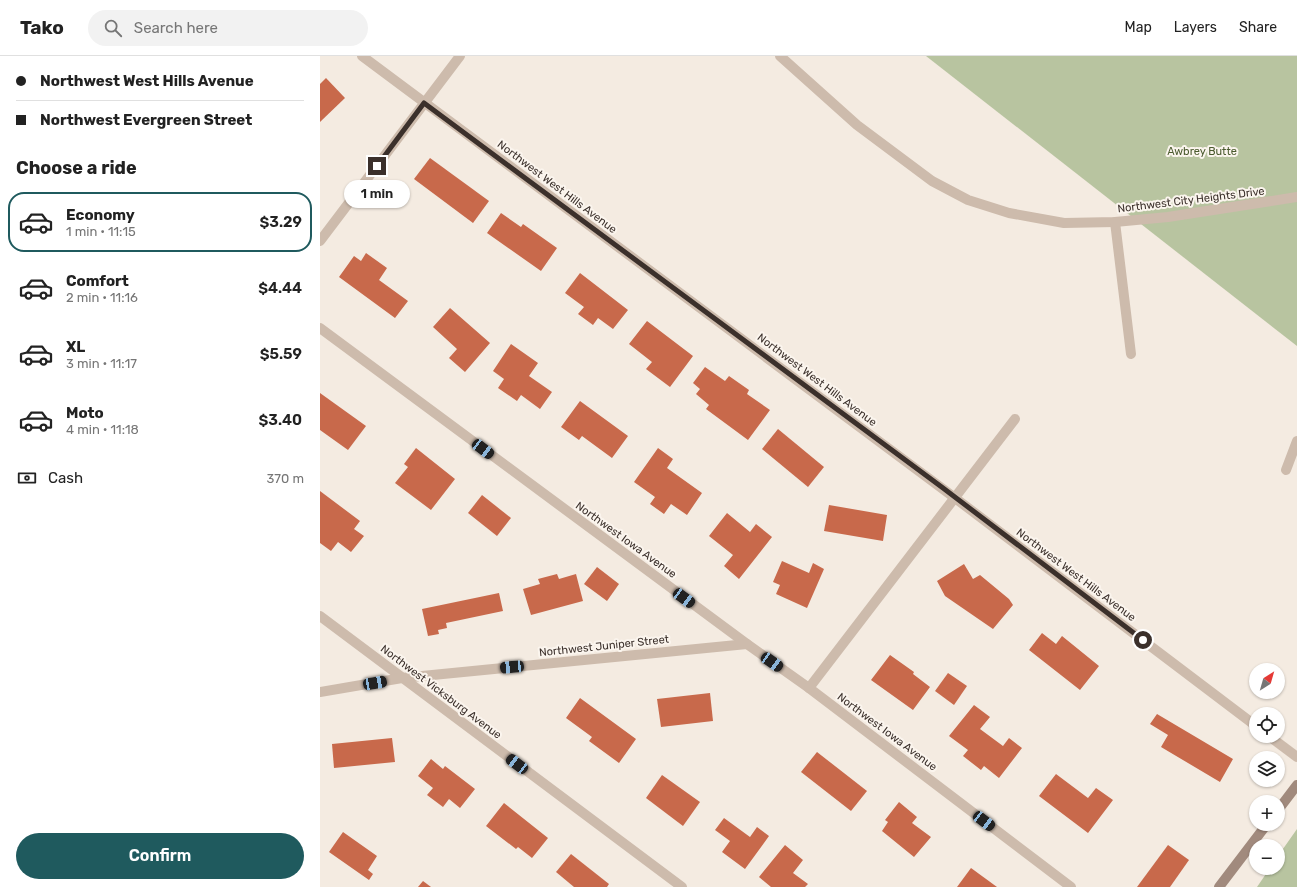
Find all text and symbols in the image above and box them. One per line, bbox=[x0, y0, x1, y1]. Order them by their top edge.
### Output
search box bbox=[88, 10, 368, 46]
text: Tako bbox=[20, 16, 64, 39]
icon: search bbox=[102, 17, 124, 39]
text: Search here bbox=[134, 19, 218, 37]
text: Map bbox=[1125, 19, 1152, 36]
text: Layers bbox=[1174, 19, 1217, 36]
text: Share bbox=[1239, 19, 1277, 36]
text: Northwest West Hills Avenue bbox=[40, 72, 254, 90]
text: Northwest Evergreen Street bbox=[40, 111, 252, 129]
street label: Northwest West Hills Avenue bbox=[495, 138, 619, 236]
park label: Awbrey Butte bbox=[1167, 145, 1237, 158]
text: Choose a ride bbox=[16, 157, 137, 179]
route end bbox=[368, 157, 386, 175]
callout: 1 min bbox=[344, 180, 410, 208]
street label: Northwest City Heights Drive bbox=[1117, 185, 1265, 215]
text: 1 min bbox=[361, 186, 393, 201]
icon: car bbox=[18, 204, 54, 240]
text: Economy bbox=[66, 206, 135, 224]
text: $3.29 bbox=[259, 213, 302, 231]
text: 1 min · 11:15 bbox=[66, 224, 136, 239]
icon: car bbox=[18, 270, 54, 306]
text: Comfort bbox=[66, 272, 129, 290]
text: $4.44 bbox=[258, 279, 302, 297]
text: 2 min · 11:16 bbox=[66, 290, 138, 305]
street label: Northwest West Hills Avenue bbox=[755, 331, 879, 429]
icon: car bbox=[18, 336, 54, 372]
text: XL bbox=[66, 338, 85, 356]
text: $5.59 bbox=[260, 345, 302, 363]
text: 3 min · 11:17 bbox=[66, 356, 137, 371]
icon: car bbox=[18, 402, 54, 438]
text: Moto bbox=[66, 404, 104, 422]
text: $3.40 bbox=[258, 411, 302, 429]
text: 4 min · 11:18 bbox=[66, 422, 139, 437]
car bbox=[470, 437, 496, 461]
icon: cash bbox=[16, 467, 38, 489]
text: Cash bbox=[48, 469, 83, 487]
text: 370 m bbox=[267, 471, 304, 486]
street label: Northwest Iowa Avenue bbox=[573, 499, 679, 581]
street label: Northwest West Hills Avenue bbox=[1014, 526, 1138, 624]
car bbox=[671, 586, 697, 610]
route start bbox=[1134, 631, 1152, 649]
street label: Northwest Juniper Street bbox=[538, 633, 670, 659]
street label: Northwest Vicksburg Avenue bbox=[378, 642, 504, 742]
car bbox=[759, 650, 785, 674]
car bbox=[500, 660, 524, 674]
north arrow bbox=[1249, 663, 1285, 699]
map controls bbox=[1249, 663, 1285, 875]
car bbox=[362, 675, 388, 691]
street label: Northwest Iowa Avenue bbox=[835, 690, 939, 774]
button: locate bbox=[1249, 707, 1285, 743]
button: layers bbox=[1249, 751, 1285, 787]
car bbox=[504, 752, 530, 776]
button: + bbox=[1249, 795, 1285, 831]
car bbox=[971, 809, 997, 833]
button: Confirm bbox=[16, 833, 304, 879]
button: − bbox=[1249, 839, 1285, 875]

